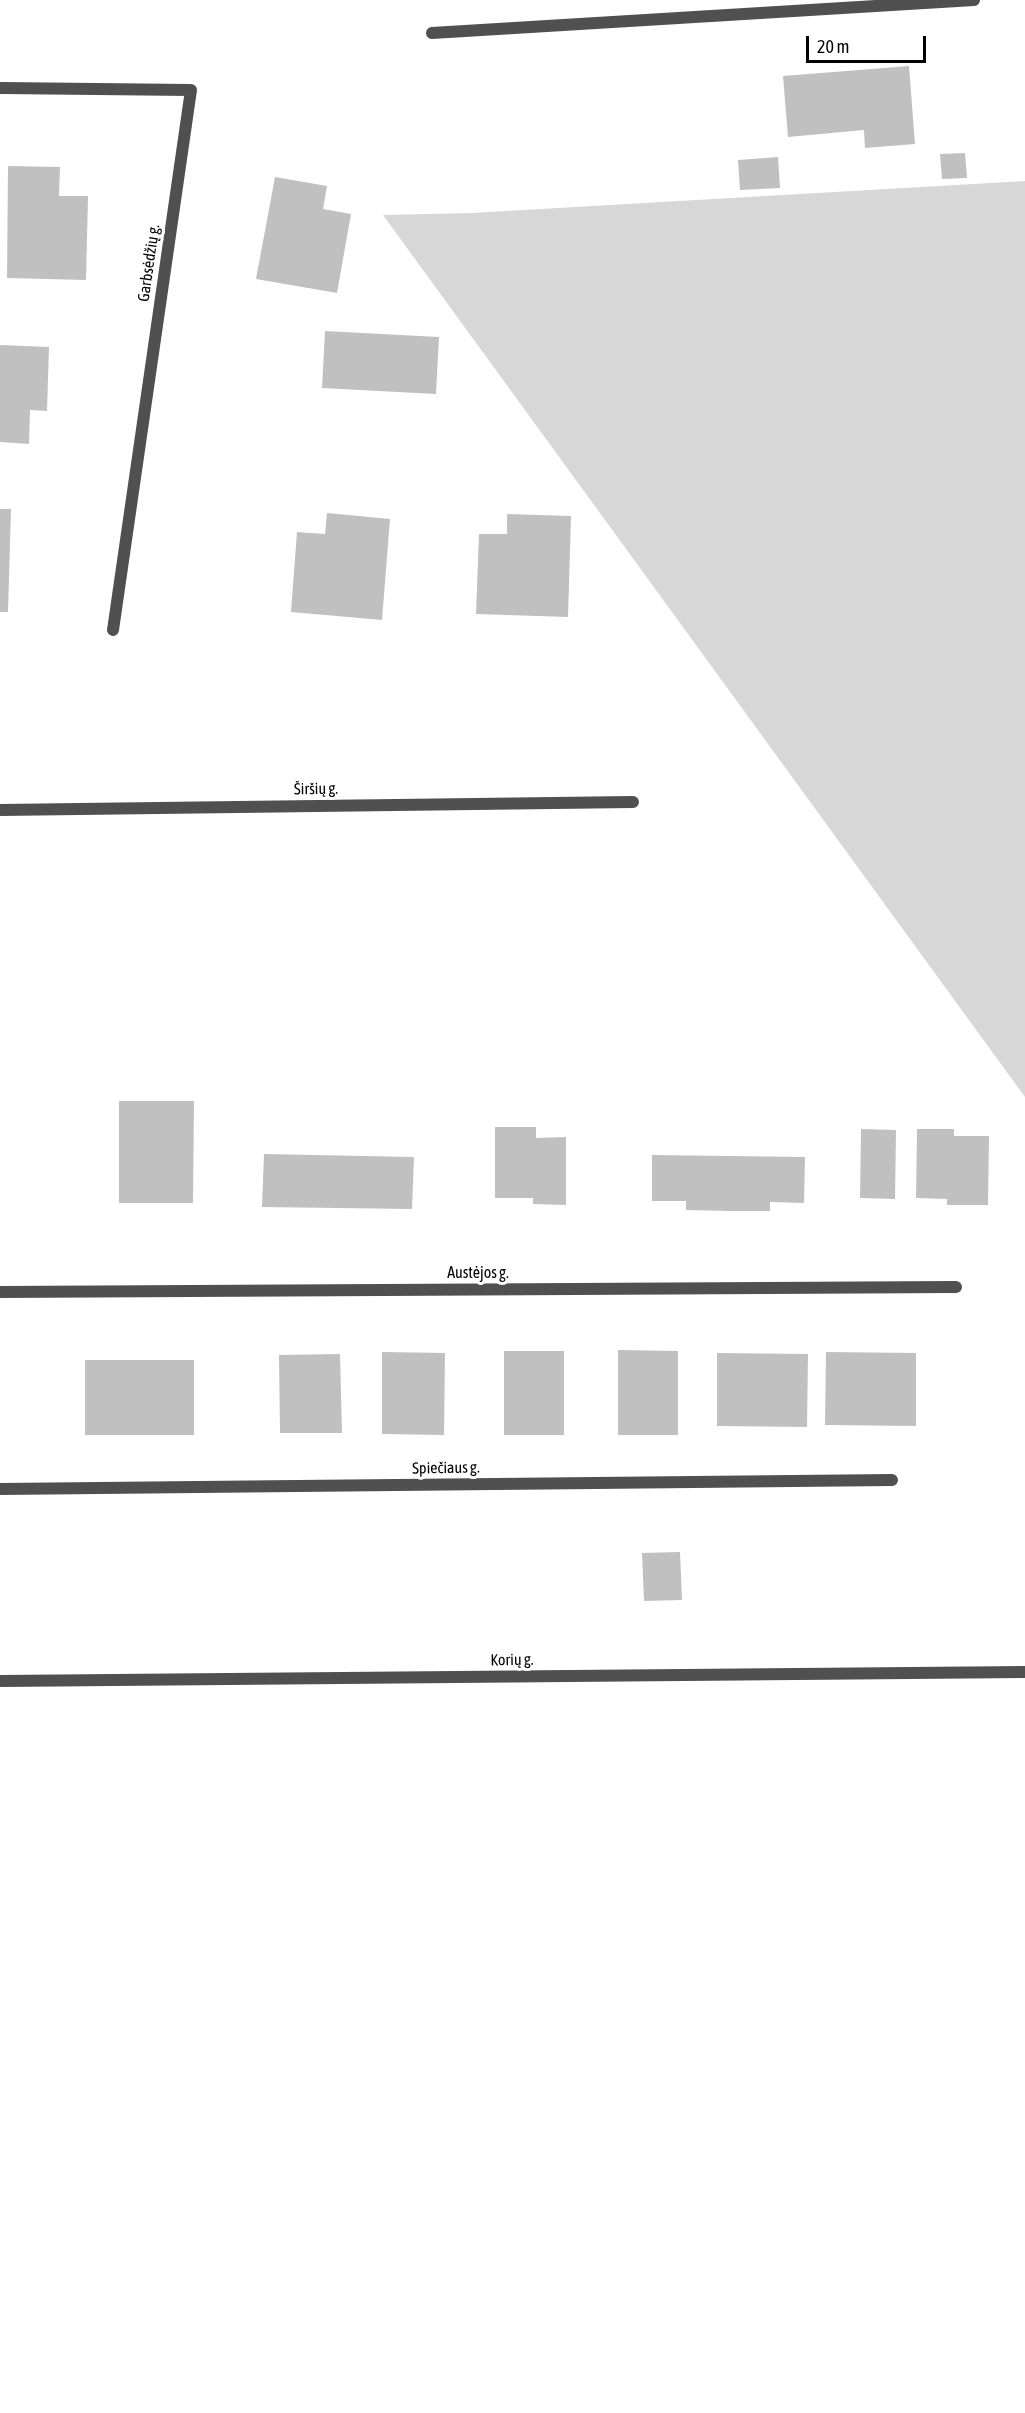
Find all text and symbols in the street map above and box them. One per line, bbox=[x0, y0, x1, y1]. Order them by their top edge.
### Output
scale bar bbox=[809, 24, 929, 62]
text: 20 m bbox=[817, 36, 849, 57]
street label: Garbsėdžių g. bbox=[134, 223, 164, 303]
street label: Širšių g. bbox=[294, 779, 338, 799]
street label: Austėjos g. bbox=[447, 1263, 509, 1283]
street label: Spiečiaus g. bbox=[412, 1458, 480, 1478]
street label: Korių g. bbox=[490, 1650, 534, 1670]

